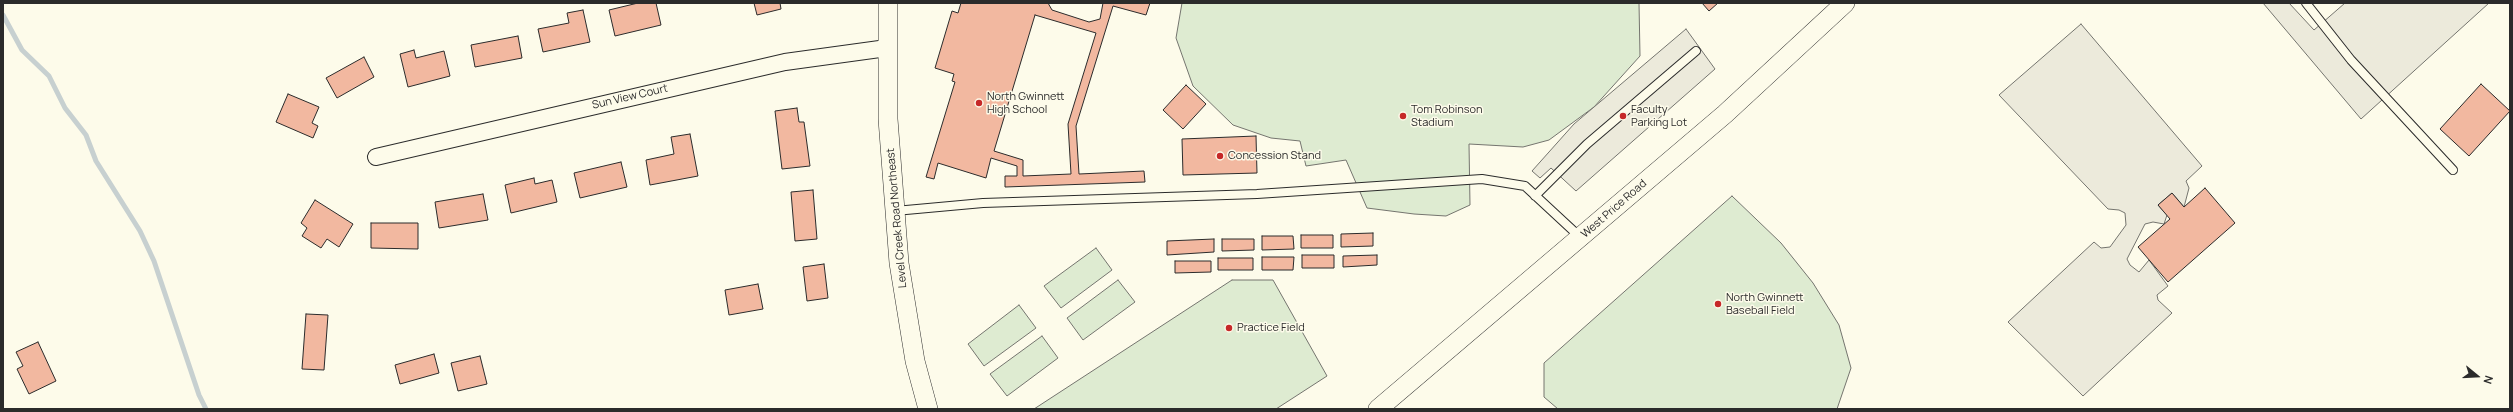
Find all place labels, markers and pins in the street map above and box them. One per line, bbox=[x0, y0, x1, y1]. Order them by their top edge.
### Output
place label: North Gwinnett High School bbox=[987, 90, 1065, 116]
marker: North Gwinnett High School bbox=[974, 98, 984, 108]
place label: Tom Robinson Stadium bbox=[1411, 103, 1483, 129]
place label: Faculty Parking Lot bbox=[1631, 103, 1687, 129]
marker: Tom Robinson Stadium bbox=[1398, 111, 1408, 121]
marker: Faculty Parking Lot bbox=[1618, 111, 1628, 121]
place label: Concession Stand bbox=[1228, 149, 1321, 163]
marker: Concession Stand bbox=[1215, 151, 1225, 161]
place label: North Gwinnett Baseball Field bbox=[1726, 291, 1804, 317]
marker: North Gwinnett Baseball Field bbox=[1713, 299, 1723, 309]
place label: Practice Field bbox=[1237, 321, 1305, 335]
marker: Practice Field bbox=[1224, 323, 1234, 333]

